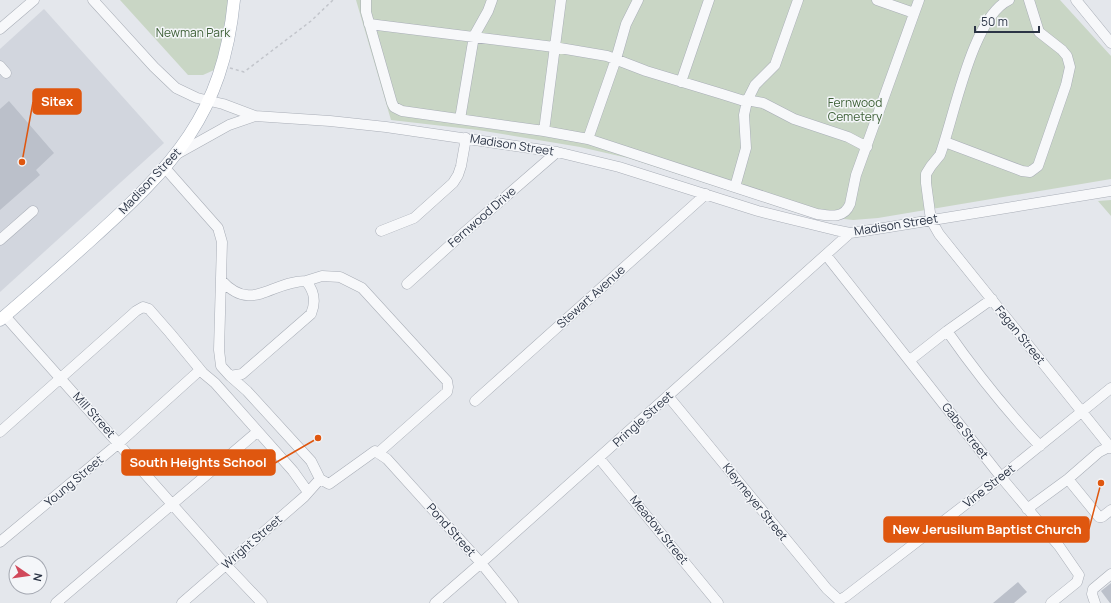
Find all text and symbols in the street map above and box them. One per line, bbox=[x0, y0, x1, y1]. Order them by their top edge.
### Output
scale bar bbox=[975, 8, 1039, 34]
text: 50 m bbox=[981, 13, 1008, 30]
park label: Newman Park bbox=[156, 24, 231, 41]
callout: Sitex bbox=[33, 89, 81, 114]
text: Sitex bbox=[41, 92, 74, 110]
park label: Fernwood Cemetery bbox=[828, 94, 883, 125]
street label: Madison Street bbox=[469, 129, 555, 160]
street label: Madison Street bbox=[114, 144, 185, 217]
street label: Fernwood Drive bbox=[444, 182, 519, 251]
street label: Madison Street bbox=[853, 209, 939, 240]
street label: Stewart Avenue bbox=[553, 261, 629, 332]
street label: Fagan Street bbox=[991, 302, 1049, 368]
street label: Pringle Street bbox=[609, 387, 677, 450]
street label: Mill Street bbox=[69, 388, 120, 441]
street label: Gabe Street bbox=[938, 399, 993, 462]
callout: South Heights School bbox=[122, 450, 275, 475]
street label: Young Street bbox=[41, 451, 107, 510]
text: South Heights School bbox=[129, 453, 267, 471]
street label: Kleymeyer Street bbox=[719, 459, 792, 544]
street label: Vine Street bbox=[959, 460, 1018, 511]
street label: Meadow Street bbox=[626, 492, 693, 568]
street label: Pond Street bbox=[423, 499, 480, 560]
street label: Wright Street bbox=[218, 510, 286, 573]
callout: New Jerusilum Baptist Church bbox=[884, 517, 1089, 542]
text: New Jerusilum Baptist Church bbox=[892, 520, 1082, 538]
north arrow bbox=[8, 555, 48, 595]
text: N bbox=[30, 572, 46, 583]

